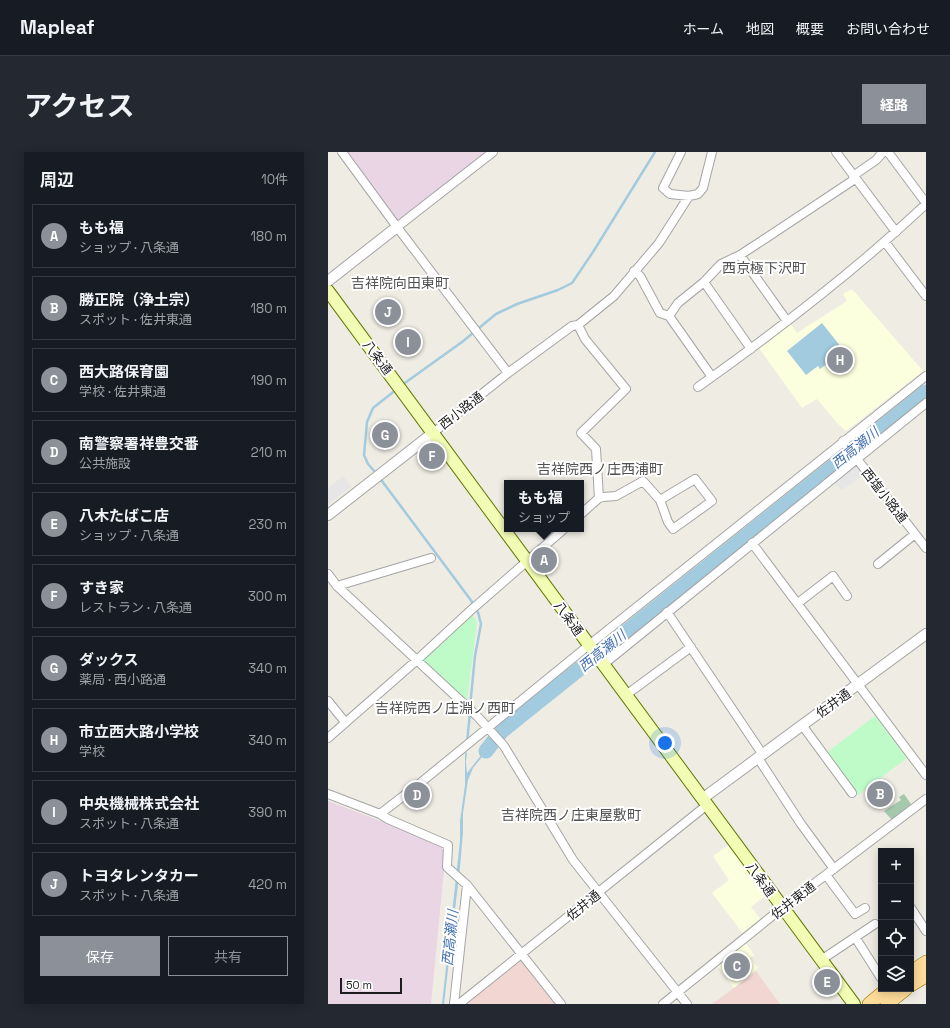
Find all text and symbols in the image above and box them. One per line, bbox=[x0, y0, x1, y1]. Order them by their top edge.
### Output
text: Mapleaf bbox=[20, 15, 94, 40]
text: ホーム bbox=[682, 20, 724, 38]
text: 地図 bbox=[746, 20, 774, 38]
text: 概要 bbox=[796, 20, 824, 38]
text: お問い合わせ bbox=[846, 20, 930, 38]
button: 経路 bbox=[862, 84, 926, 124]
text: アクセス bbox=[24, 88, 135, 124]
text: 周辺 bbox=[40, 169, 74, 191]
text: 10件 bbox=[261, 171, 288, 188]
text: もも福 bbox=[79, 218, 124, 237]
text: A bbox=[50, 228, 58, 245]
text: 180 m bbox=[251, 228, 287, 245]
text: ショップ · 八条通 bbox=[79, 239, 179, 256]
district label: 西京極下沢町 bbox=[722, 259, 806, 277]
district label: 吉祥院向田東町 bbox=[351, 274, 449, 292]
text: 勝正院（浄土宗） bbox=[79, 290, 199, 309]
pin: J bbox=[375, 297, 401, 327]
text: B bbox=[50, 300, 58, 317]
text: 180 m bbox=[251, 300, 287, 317]
text: スポット · 佐井東通 bbox=[79, 311, 192, 328]
pin: I bbox=[395, 327, 421, 357]
street label: 八条通 bbox=[359, 337, 396, 378]
pin: H bbox=[827, 345, 853, 375]
text: 西大路保育園 bbox=[79, 362, 169, 381]
text: C bbox=[50, 372, 58, 389]
text: 190 m bbox=[251, 372, 287, 389]
text: 学校 · 佐井東通 bbox=[79, 383, 166, 400]
street label: 西小路通 bbox=[436, 388, 487, 433]
pin: G bbox=[372, 420, 398, 450]
water label: 西高瀬川 bbox=[828, 422, 884, 473]
text: 南警察署祥豊交番 bbox=[79, 434, 199, 453]
pin: F bbox=[419, 441, 445, 471]
text: D bbox=[50, 444, 58, 461]
text: 210 m bbox=[251, 444, 287, 461]
text: 公共施設 bbox=[79, 455, 131, 472]
district label: 吉祥院西ノ庄西浦町 bbox=[537, 460, 663, 478]
street label: 西塩小路通 bbox=[858, 464, 911, 526]
popup bbox=[504, 480, 584, 532]
text: もも福 bbox=[518, 488, 563, 507]
text: 八木たばこ店 bbox=[79, 506, 169, 525]
text: ショップ bbox=[518, 509, 570, 526]
text: E bbox=[50, 516, 58, 533]
text: 230 m bbox=[249, 516, 287, 533]
text: ショップ · 八条通 bbox=[79, 527, 179, 544]
pin: A bbox=[531, 545, 557, 575]
text: すき家 bbox=[79, 578, 124, 597]
text: F bbox=[51, 588, 57, 605]
text: 300 m bbox=[248, 588, 287, 605]
street label: 八条通 bbox=[550, 598, 587, 639]
text: レストラン · 八条通 bbox=[79, 599, 192, 616]
water label: 西高瀬川 bbox=[575, 625, 631, 676]
text: ダックス bbox=[79, 650, 139, 669]
text: G bbox=[50, 660, 58, 677]
text: 340 m bbox=[248, 660, 287, 677]
text: 薬局 · 西小路通 bbox=[79, 671, 166, 688]
street label: 佐井通 bbox=[813, 685, 854, 722]
district label: 吉祥院西ノ庄淵ノ西町 bbox=[375, 699, 515, 717]
text: 市立西大路小学校 bbox=[79, 722, 199, 741]
text: H bbox=[50, 732, 58, 749]
text: 340 m bbox=[248, 732, 287, 749]
your location bbox=[655, 733, 675, 753]
text: 学校 bbox=[79, 743, 105, 760]
pin: B bbox=[867, 779, 893, 809]
pin: D bbox=[404, 780, 430, 810]
text: 中央機械株式会社 bbox=[79, 794, 199, 813]
text: I bbox=[52, 804, 56, 821]
text: 390 m bbox=[248, 804, 287, 821]
district label: 吉祥院西ノ庄東屋敷町 bbox=[501, 806, 641, 824]
text: スポット · 八条通 bbox=[79, 815, 179, 832]
map controls bbox=[878, 848, 914, 992]
button: + bbox=[878, 848, 914, 884]
street label: 八条通 bbox=[742, 859, 779, 900]
text: トヨタレンタカー bbox=[79, 866, 199, 885]
text: J bbox=[50, 876, 58, 893]
text: 420 m bbox=[248, 876, 287, 893]
street label: 佐井東通 bbox=[768, 878, 819, 923]
button: − bbox=[878, 884, 914, 920]
text: スポット · 八条通 bbox=[79, 887, 179, 904]
street label: 佐井通 bbox=[563, 887, 604, 924]
water label: 西高瀬川 bbox=[438, 907, 462, 967]
button: locate bbox=[878, 920, 914, 956]
button: 保存 bbox=[40, 936, 160, 976]
button: 共有 bbox=[168, 936, 288, 976]
pin: C bbox=[724, 951, 750, 981]
button: layers bbox=[878, 956, 914, 992]
pin: E bbox=[814, 967, 840, 997]
scale bar bbox=[340, 976, 402, 995]
text: 50 m bbox=[346, 978, 372, 992]

